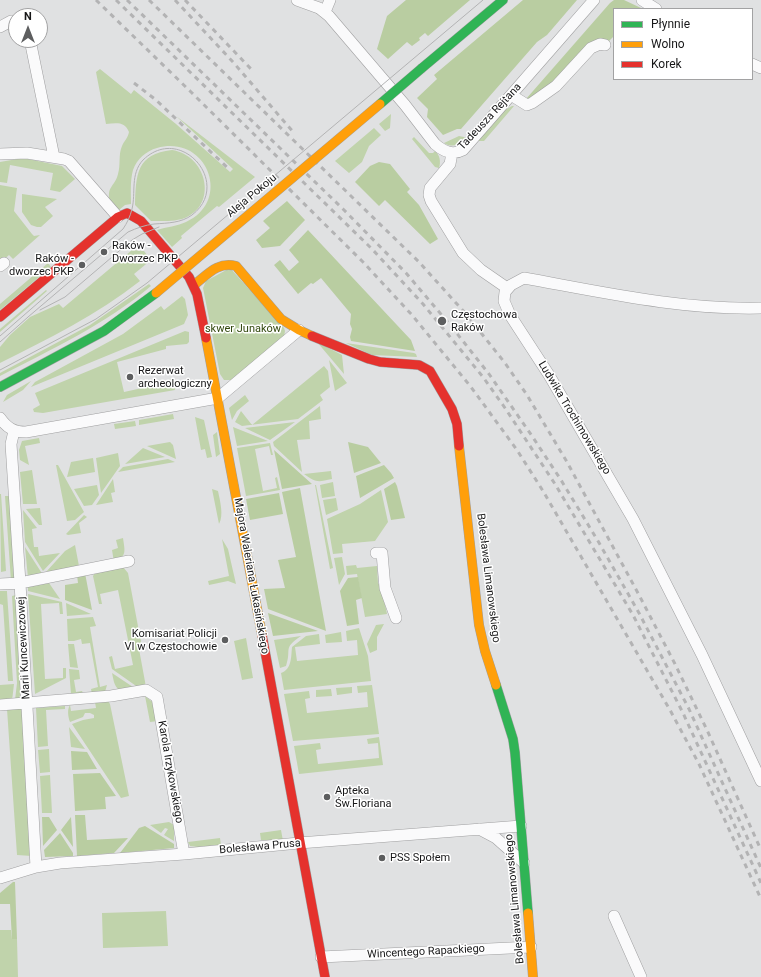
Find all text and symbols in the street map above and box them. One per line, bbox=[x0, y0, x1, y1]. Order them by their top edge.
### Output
north arrow bbox=[8, 8, 48, 48]
legend bbox=[613, 8, 753, 80]
text: N bbox=[24, 10, 32, 23]
text: Płynnie bbox=[651, 17, 690, 31]
text: Wolno bbox=[651, 37, 685, 51]
text: Korek bbox=[651, 57, 682, 71]
street label: Tadeusza Rejtana bbox=[456, 81, 524, 153]
street label: Aleja Pokoju bbox=[225, 171, 279, 221]
place label: Raków - Dworzec PKP bbox=[112, 239, 178, 265]
marker: Raków - Dworzec PKP bbox=[99, 247, 109, 257]
place label: Raków - dworzec PKP bbox=[9, 252, 74, 278]
marker: Raków - dworzec PKP bbox=[77, 260, 87, 270]
place label: Częstochowa Raków bbox=[451, 308, 517, 334]
marker: Częstochowa Raków bbox=[436, 315, 448, 327]
park label: skwer Junaków bbox=[205, 322, 281, 336]
street label: Ludwika Trochimowskiego bbox=[535, 359, 613, 477]
place label: Rezerwat archeologiczny bbox=[138, 364, 212, 390]
marker: Rezerwat archeologiczny bbox=[125, 372, 135, 382]
street label: Majora Waleriana Łukasińskiego bbox=[231, 497, 271, 655]
street label: Bolesława Limanowskiego bbox=[474, 513, 502, 643]
street label: Marii Kuncewiczowej bbox=[15, 596, 33, 700]
place label: Komisariat Policji VI w Częstochowie bbox=[125, 627, 217, 653]
marker: Komisariat Policji VI w Częstochowie bbox=[220, 635, 230, 645]
street label: Karola Irzykowskiego bbox=[154, 720, 186, 824]
place label: Apteka Św.Floriana bbox=[335, 784, 392, 810]
marker: Apteka Św.Floriana bbox=[322, 792, 332, 802]
street label: Bolesława Limanowskiego bbox=[503, 834, 527, 964]
street label: Bolesława Prusa bbox=[219, 837, 301, 857]
place label: PSS Społem bbox=[390, 851, 450, 865]
marker: PSS Społem bbox=[377, 853, 387, 863]
street label: Wincentego Rapackiego bbox=[367, 942, 485, 962]

